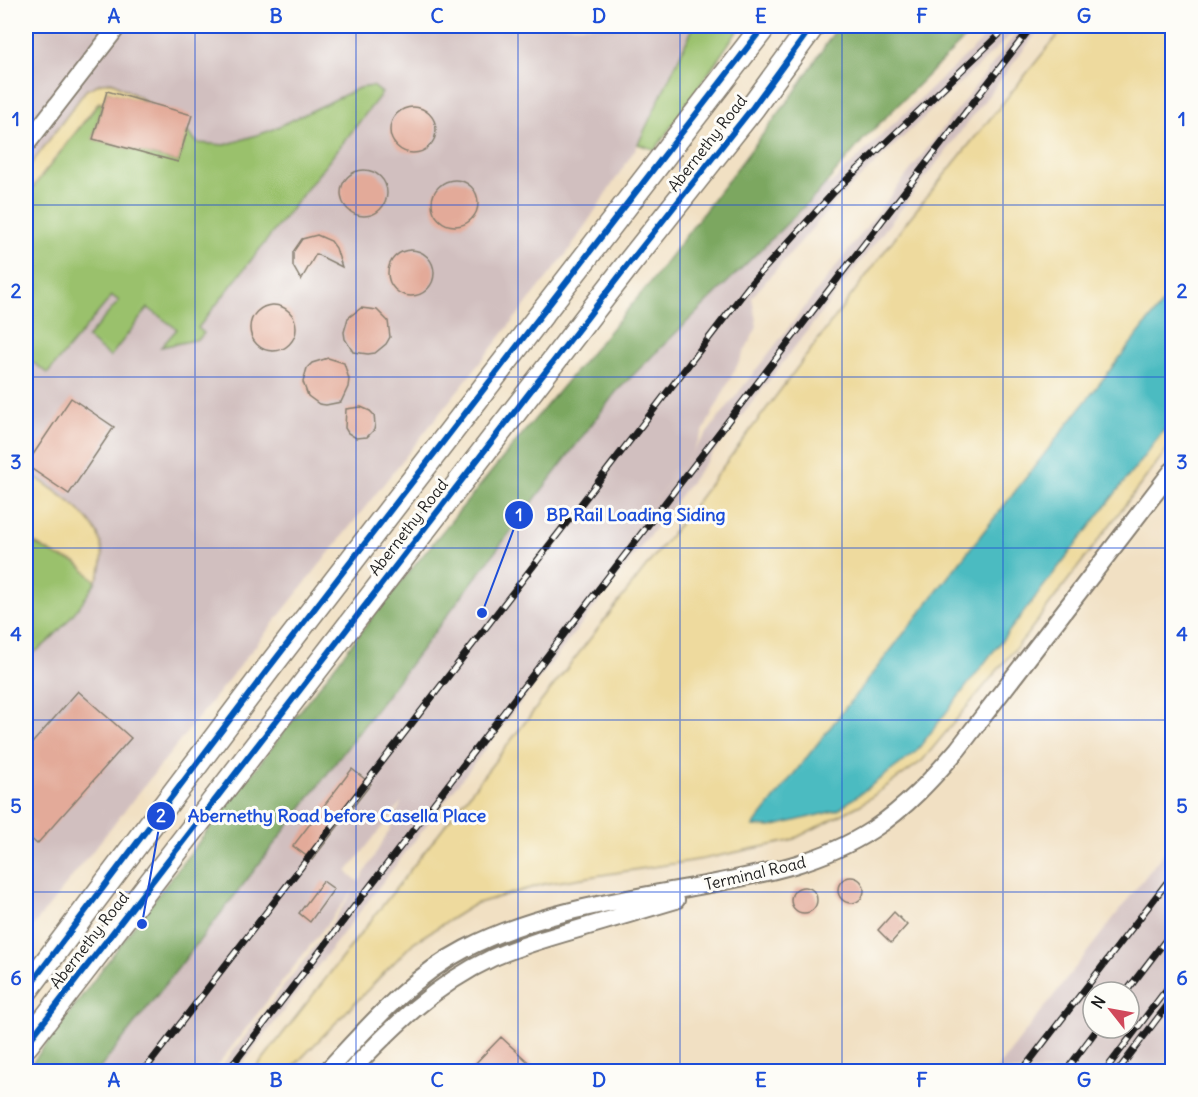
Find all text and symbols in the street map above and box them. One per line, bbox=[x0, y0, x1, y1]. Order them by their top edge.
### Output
text: A bbox=[108, 3, 121, 28]
text: B bbox=[269, 3, 283, 28]
text: C bbox=[430, 3, 444, 28]
text: D bbox=[592, 3, 606, 28]
text: E bbox=[755, 3, 767, 28]
text: F bbox=[916, 3, 928, 28]
text: G bbox=[1077, 3, 1091, 28]
street label: Abernethy Road bbox=[663, 91, 751, 195]
text: 1 bbox=[12, 106, 20, 131]
text: 1 bbox=[1178, 106, 1186, 131]
text: 2 bbox=[11, 278, 22, 303]
text: 2 bbox=[1177, 278, 1188, 303]
text: 3 bbox=[10, 449, 22, 474]
text: 3 bbox=[1176, 449, 1188, 474]
street label: Abernethy Road bbox=[364, 475, 452, 579]
callout: BP Rail Loading Siding bbox=[504, 497, 737, 533]
text: 1 bbox=[515, 503, 523, 526]
text: BP Rail Loading Siding bbox=[546, 503, 726, 526]
text: 4 bbox=[10, 621, 22, 646]
text: 4 bbox=[1176, 621, 1188, 646]
text: 5 bbox=[10, 793, 22, 818]
text: 5 bbox=[1176, 793, 1188, 818]
callout: Abernethy Road before Casella Place bbox=[146, 798, 499, 834]
text: 2 bbox=[156, 804, 166, 827]
text: Abernethy Road before Casella Place bbox=[188, 804, 486, 827]
street label: Terminal Road bbox=[702, 852, 808, 894]
street label: Abernethy Road bbox=[45, 888, 133, 992]
text: 6 bbox=[10, 965, 22, 990]
text: 6 bbox=[1176, 965, 1188, 990]
north arrow bbox=[1081, 980, 1141, 1040]
text: N bbox=[1087, 992, 1110, 1012]
text: A bbox=[108, 1067, 121, 1092]
text: B bbox=[269, 1067, 283, 1092]
text: C bbox=[430, 1067, 444, 1092]
text: D bbox=[592, 1067, 606, 1092]
text: E bbox=[755, 1067, 767, 1092]
text: F bbox=[916, 1067, 928, 1092]
text: G bbox=[1077, 1067, 1091, 1092]

